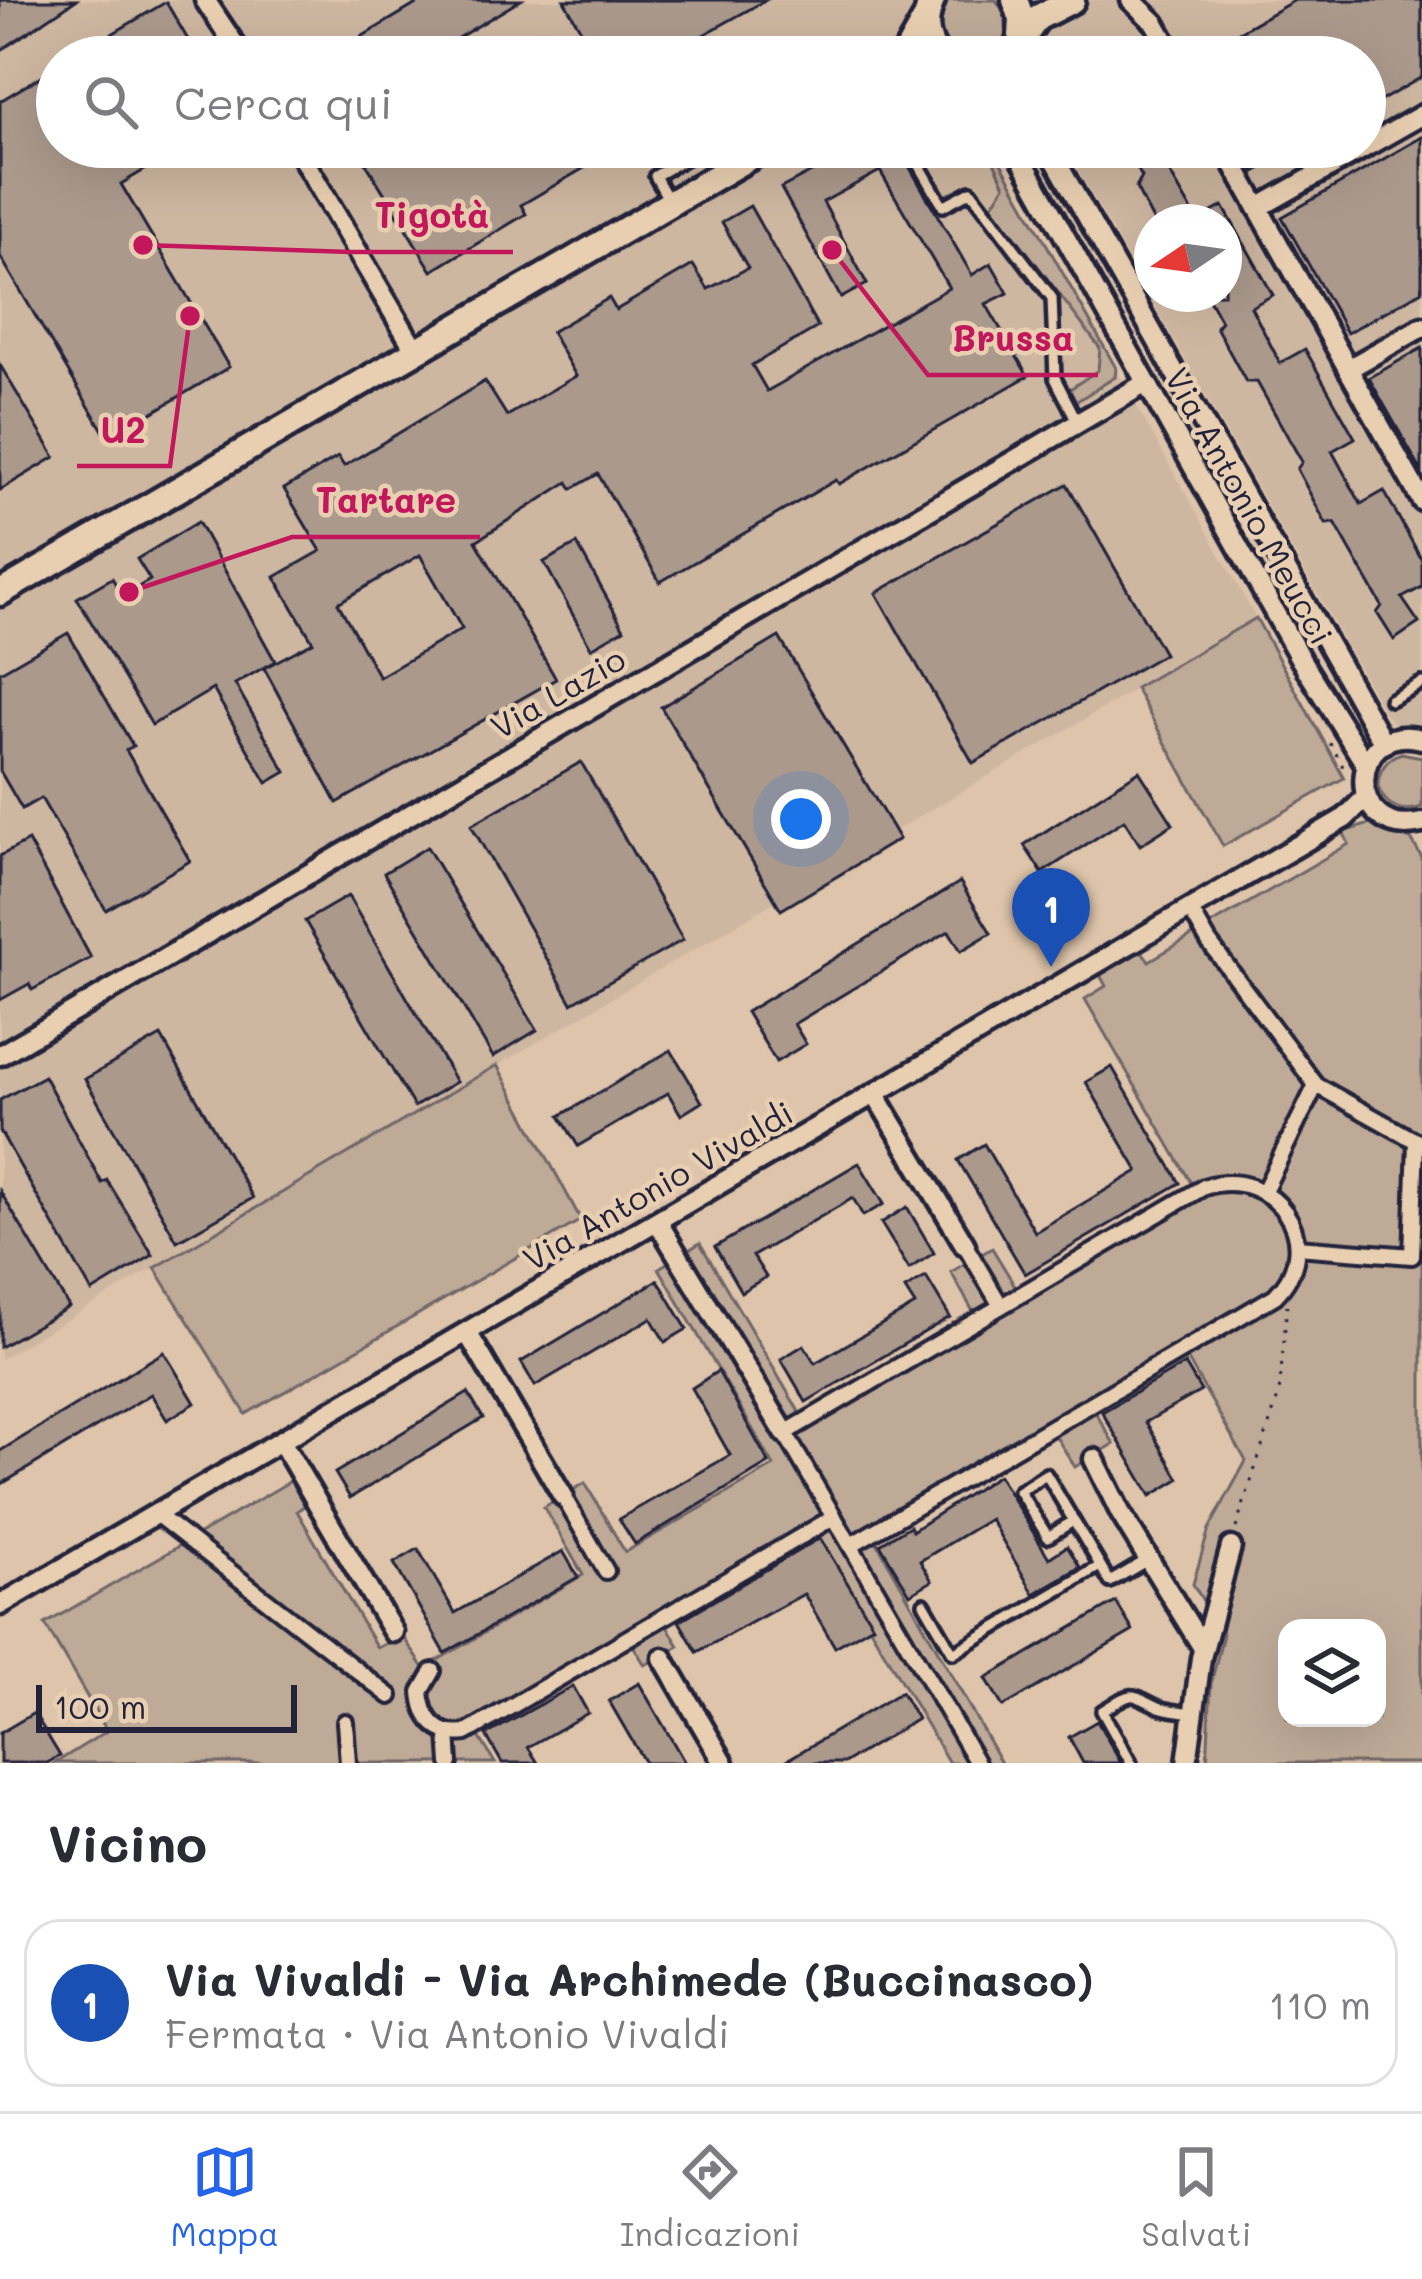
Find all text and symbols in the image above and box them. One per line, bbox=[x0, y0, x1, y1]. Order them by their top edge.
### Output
search box bbox=[36, 36, 1386, 168]
icon: search bbox=[78, 69, 144, 135]
text: Cerca qui bbox=[174, 73, 393, 131]
callout: Tigotà bbox=[350, 180, 513, 252]
text: Tigotà bbox=[375, 190, 489, 237]
north arrow bbox=[1134, 204, 1242, 312]
callout: Brussa bbox=[928, 303, 1098, 375]
text: Brussa bbox=[952, 313, 1074, 360]
street label: Via Antonio Meucci bbox=[1156, 359, 1344, 651]
callout: U2 bbox=[77, 394, 170, 466]
text: U2 bbox=[100, 405, 146, 452]
callout: Tartare bbox=[292, 465, 480, 537]
text: Tartare bbox=[316, 475, 456, 522]
street label: Via Lazio bbox=[482, 636, 632, 747]
your location bbox=[771, 789, 831, 849]
pin: 1 bbox=[1012, 868, 1090, 967]
street label: Via Antonio Vivaldi bbox=[515, 1090, 800, 1280]
map controls bbox=[1278, 1619, 1386, 1727]
button: layers bbox=[1278, 1619, 1386, 1727]
scale bar bbox=[36, 1679, 297, 1732]
text: 100 m bbox=[54, 1684, 146, 1727]
text: Vicino bbox=[48, 1808, 207, 1875]
text: Via Vivaldi - Via Archimede (Buccinasco) bbox=[165, 1949, 1094, 2007]
text: 1 bbox=[81, 1978, 99, 2029]
text: 110 m bbox=[1269, 1978, 1371, 2029]
text: Fermata · Via Antonio Vivaldi bbox=[165, 2007, 730, 2058]
tab: Mappa bbox=[171, 2139, 279, 2254]
tab: Indicazioni bbox=[620, 2139, 800, 2254]
tab: Salvati bbox=[1141, 2139, 1251, 2254]

